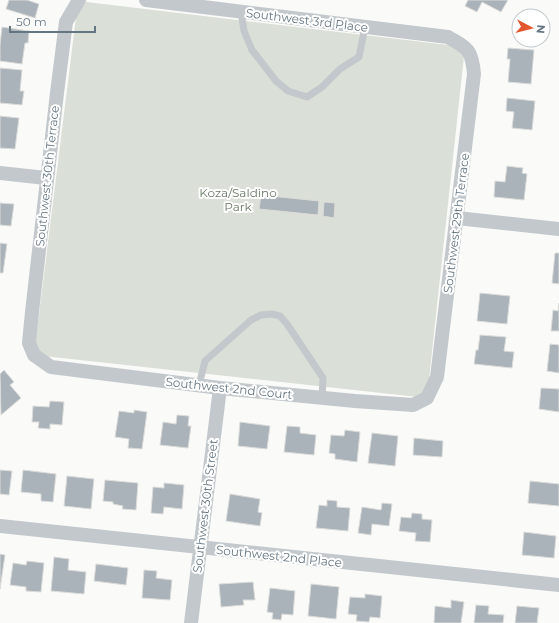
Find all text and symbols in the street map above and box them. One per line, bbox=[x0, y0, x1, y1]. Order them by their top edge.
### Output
street label: Southwest 3rd Place bbox=[245, 5, 369, 35]
scale bar bbox=[10, 8, 95, 34]
north arrow bbox=[511, 8, 551, 48]
text: 50 m bbox=[16, 14, 47, 29]
text: N bbox=[533, 24, 548, 34]
street label: Southwest 30th Terrace bbox=[32, 105, 62, 247]
street label: Southwest 29th Terrace bbox=[440, 152, 472, 294]
park label: Koza/Saldino Park bbox=[199, 185, 277, 214]
street label: Southwest 2nd Court bbox=[165, 374, 293, 402]
street label: Southwest 30th Street bbox=[189, 438, 221, 574]
street label: Southwest 2nd Place bbox=[215, 542, 343, 570]

